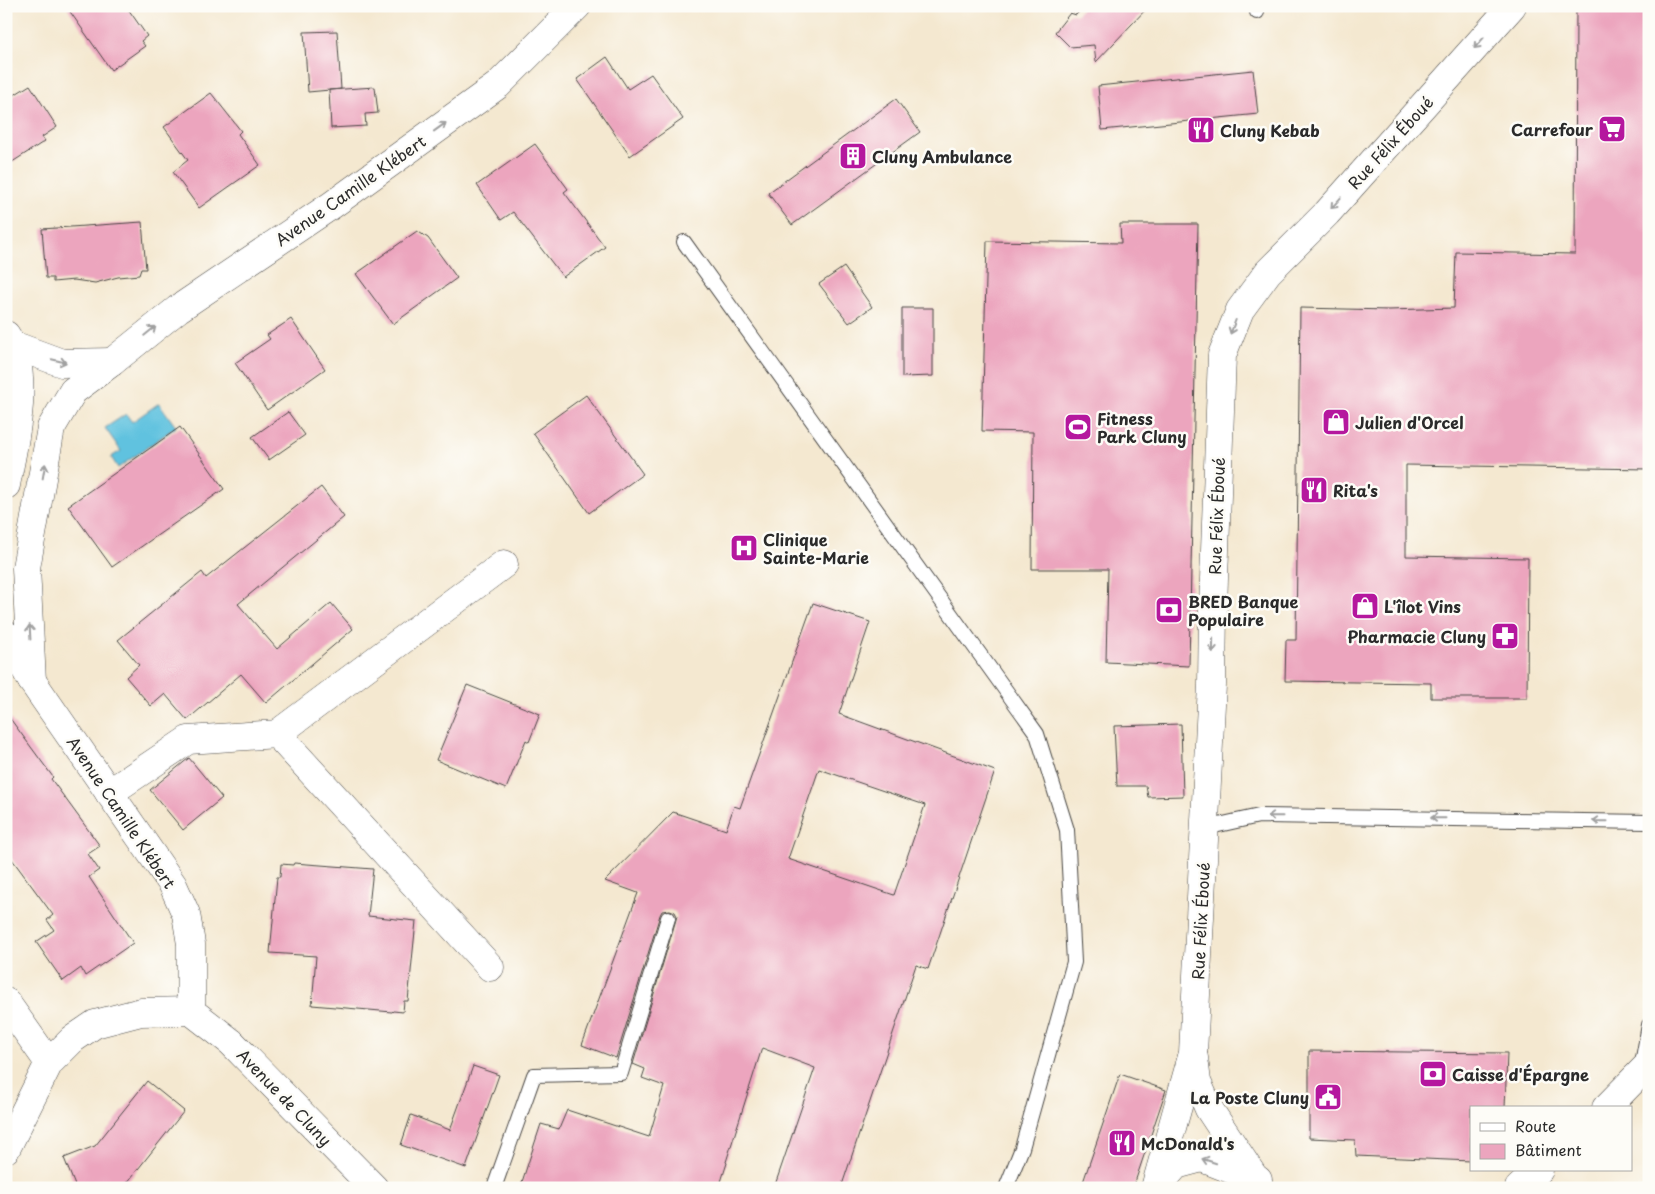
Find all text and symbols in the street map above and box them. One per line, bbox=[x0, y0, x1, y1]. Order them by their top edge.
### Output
one-way arrow bbox=[1473, 36, 1485, 49]
street label: Rue Félix Éboué bbox=[1342, 90, 1438, 194]
supermarket icon: Carrefour bbox=[1597, 114, 1627, 144]
restaurant icon: Cluny Kebab bbox=[1186, 115, 1216, 145]
place label: Carrefour bbox=[1511, 117, 1594, 141]
place label: Cluny Kebab bbox=[1220, 118, 1320, 142]
one-way arrow bbox=[433, 121, 446, 132]
street label: Avenue Camille Klébert bbox=[270, 129, 431, 251]
building icon: Cluny Ambulance bbox=[838, 141, 868, 171]
place label: Cluny Ambulance bbox=[872, 144, 1012, 168]
one-way arrow bbox=[1330, 196, 1342, 209]
one-way arrow bbox=[1228, 319, 1237, 334]
one-way arrow bbox=[144, 325, 157, 336]
one-way arrow bbox=[50, 357, 66, 366]
place label: Fitness Park Cluny bbox=[1097, 406, 1187, 448]
shop icon: Julien d'Orcel bbox=[1321, 407, 1351, 437]
place label: Julien d'Orcel bbox=[1355, 410, 1463, 434]
sports icon: Fitness Park Cluny bbox=[1063, 412, 1093, 442]
street label: Rue Félix Éboué bbox=[1202, 457, 1230, 575]
one-way arrow bbox=[39, 464, 49, 480]
restaurant icon: Rita's bbox=[1299, 475, 1329, 505]
place label: Rita's bbox=[1333, 478, 1378, 502]
place label: Clinique Sainte-Marie bbox=[763, 527, 869, 569]
hospital icon: Clinique Sainte-Marie bbox=[729, 533, 759, 563]
place label: BRED Banque Populaire bbox=[1188, 589, 1299, 631]
shop icon: L'îlot Vins bbox=[1350, 591, 1380, 621]
place label: L'îlot Vins bbox=[1384, 594, 1461, 618]
bank icon: BRED Banque Populaire bbox=[1154, 595, 1184, 625]
pharmacy icon: Pharmacie Cluny bbox=[1490, 621, 1520, 651]
one-way arrow bbox=[25, 624, 34, 640]
place label: Pharmacie Cluny bbox=[1347, 624, 1486, 648]
one-way arrow bbox=[1208, 636, 1217, 652]
street label: Avenue Camille Klébert bbox=[62, 731, 182, 893]
one-way arrow bbox=[1267, 811, 1284, 821]
one-way arrow bbox=[1430, 813, 1446, 823]
one-way arrow bbox=[1592, 817, 1608, 826]
street label: Rue Félix Éboué bbox=[1185, 861, 1215, 980]
street label: Avenue de Cluny bbox=[232, 1043, 338, 1151]
bank icon: Caisse d'Épargne bbox=[1418, 1059, 1448, 1089]
place label: Caisse d'Épargne bbox=[1452, 1062, 1589, 1086]
public building icon: La Poste Cluny bbox=[1313, 1082, 1343, 1112]
place label: La Poste Cluny bbox=[1190, 1085, 1309, 1109]
legend bbox=[1470, 1106, 1632, 1172]
text: Route bbox=[1515, 1114, 1556, 1137]
restaurant icon: McDonald's bbox=[1107, 1128, 1137, 1158]
place label: McDonald's bbox=[1141, 1131, 1235, 1155]
text: Bâtiment bbox=[1515, 1138, 1582, 1161]
one-way arrow bbox=[1201, 1155, 1217, 1165]

